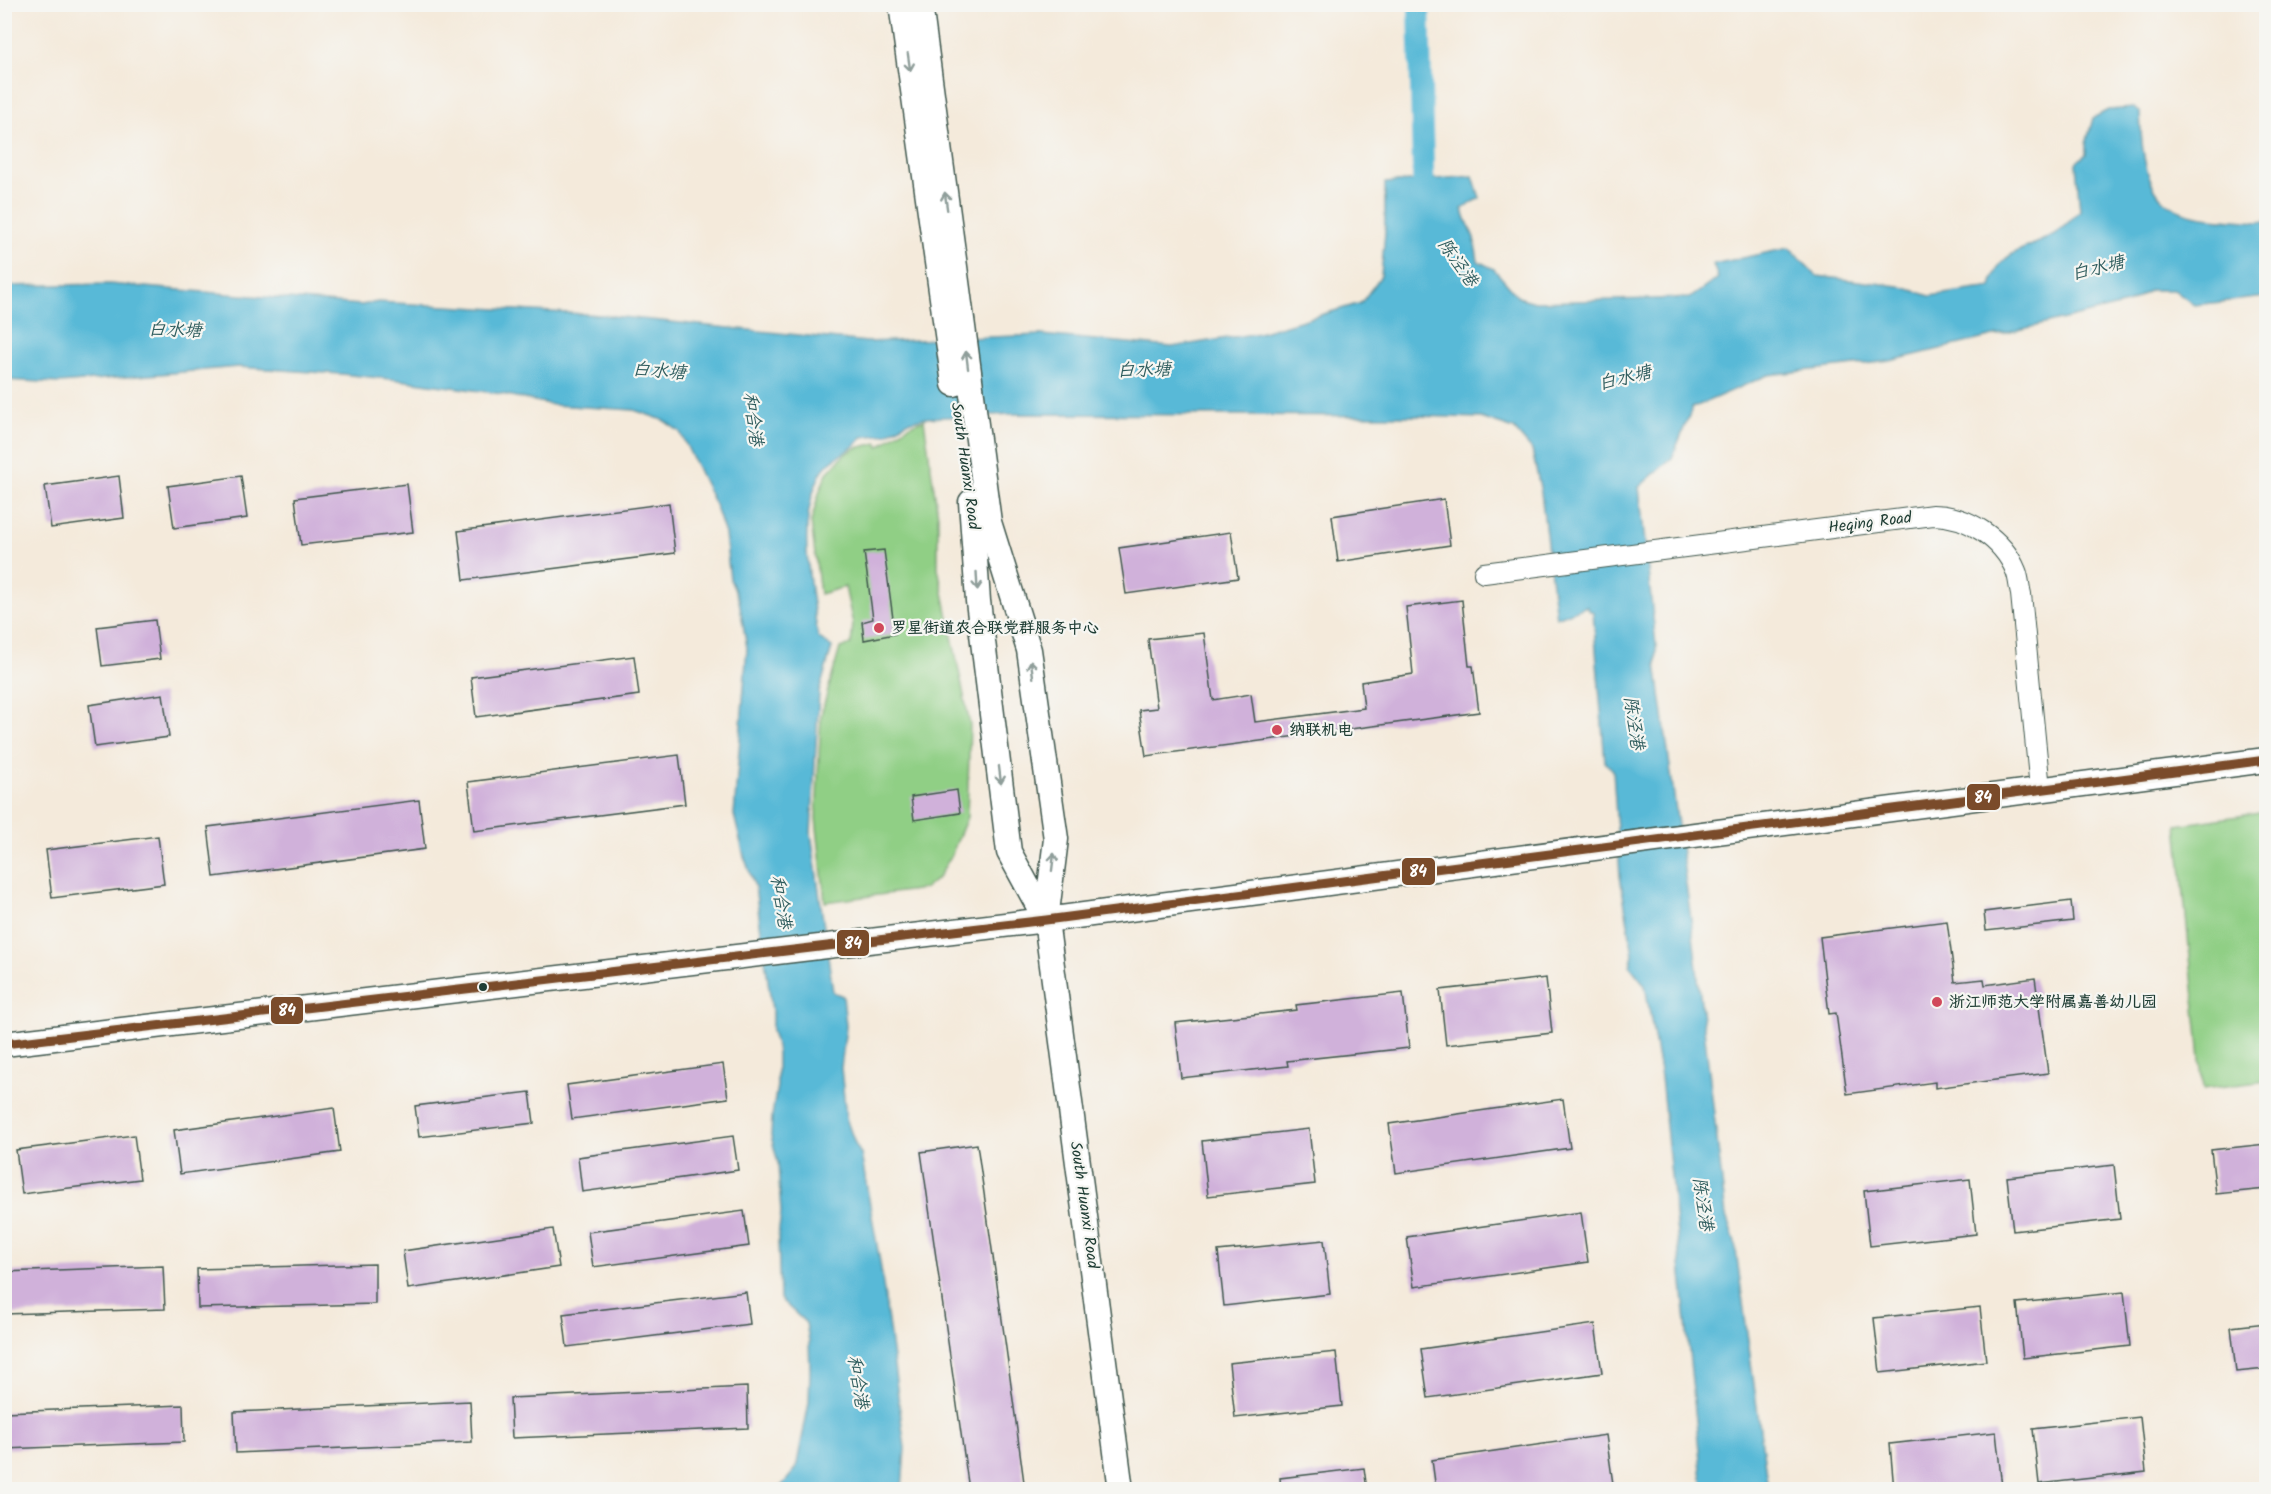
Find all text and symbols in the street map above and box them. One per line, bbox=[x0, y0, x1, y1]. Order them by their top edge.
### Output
one-way arrow bbox=[903, 52, 914, 72]
one-way arrow bbox=[941, 191, 952, 211]
water label: 陈泾港 bbox=[1430, 233, 1486, 295]
water label: 白水塘 bbox=[2068, 248, 2130, 289]
water label: 白水塘 bbox=[148, 316, 204, 347]
one-way arrow bbox=[962, 351, 973, 370]
water label: 白水塘 bbox=[631, 355, 689, 389]
water label: 白水塘 bbox=[1117, 356, 1173, 386]
water label: 白水塘 bbox=[1595, 358, 1657, 399]
water label: 和合港 bbox=[734, 390, 770, 450]
street label: South Huanxi Road bbox=[944, 401, 986, 532]
street label: Heqing Road bbox=[1827, 505, 1914, 541]
one-way arrow bbox=[972, 571, 983, 591]
place label: 罗星街道农合联党群服务中心 bbox=[891, 616, 1099, 641]
marker: 罗星街道农合联党群服务中心 bbox=[872, 621, 886, 635]
one-way arrow bbox=[1026, 659, 1037, 679]
water label: 陈泾港 bbox=[1615, 694, 1651, 754]
place label: 纳联机电 bbox=[1289, 718, 1353, 743]
marker: 纳联机电 bbox=[1270, 723, 1284, 737]
one-way arrow bbox=[994, 764, 1005, 784]
line badge: 84 bbox=[1966, 783, 2001, 811]
text: 84 bbox=[1974, 786, 1992, 811]
one-way arrow bbox=[1048, 852, 1059, 872]
line badge: 84 bbox=[1401, 857, 1436, 886]
text: 84 bbox=[1409, 860, 1427, 885]
water label: 和合港 bbox=[761, 873, 799, 933]
line badge: 84 bbox=[836, 929, 870, 957]
text: 84 bbox=[844, 932, 862, 957]
unlabelled marker bbox=[477, 981, 489, 993]
place label: 浙江师范大学附属嘉善幼儿园 bbox=[1949, 990, 2157, 1015]
marker: 浙江师范大学附属嘉善幼儿园 bbox=[1930, 995, 1944, 1009]
line badge: 84 bbox=[270, 996, 304, 1025]
text: 84 bbox=[278, 999, 296, 1024]
street label: South Huanxi Road bbox=[1063, 1140, 1105, 1271]
water label: 陈泾港 bbox=[1684, 1175, 1720, 1235]
water label: 和合港 bbox=[838, 1353, 876, 1413]

